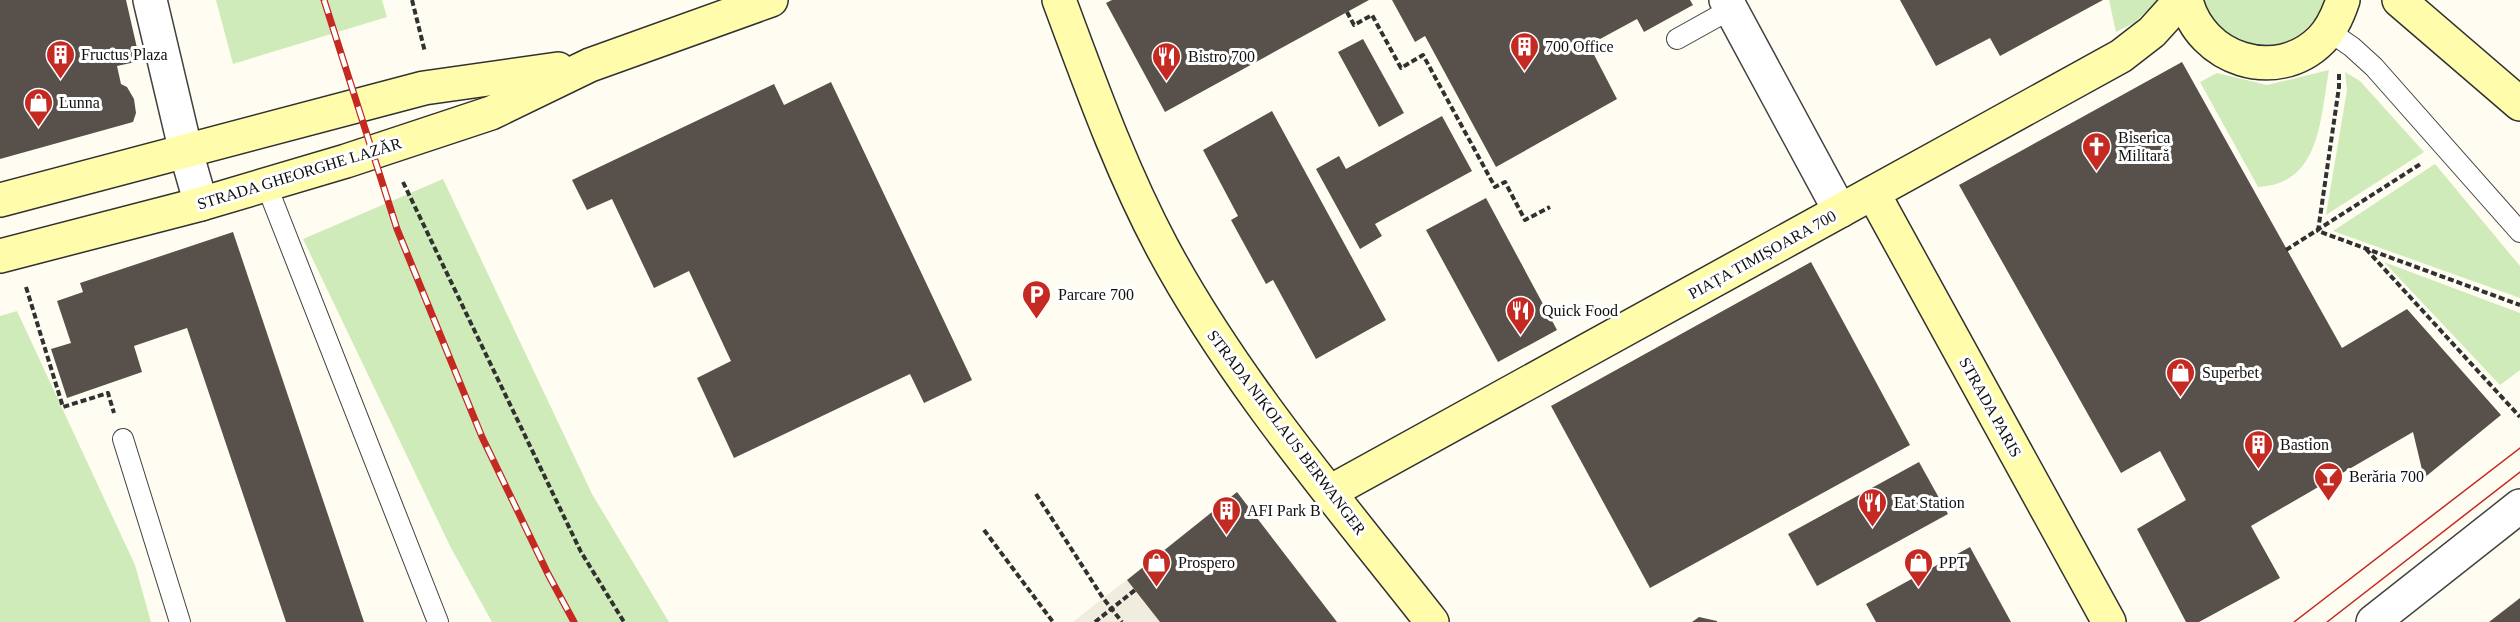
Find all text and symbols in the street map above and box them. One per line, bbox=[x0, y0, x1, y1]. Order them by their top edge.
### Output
building icon: 700 Office bbox=[1508, 30, 1540, 72]
building icon: Fructus Plaza bbox=[44, 38, 76, 80]
place label: 700 Office bbox=[1545, 38, 1614, 55]
restaurant icon: Bistro 700 bbox=[1151, 40, 1183, 82]
place label: Fructus Plaza bbox=[81, 46, 168, 63]
place label: Bistro 700 bbox=[1188, 48, 1255, 65]
shop icon: Lunna bbox=[22, 86, 54, 128]
place label: Lunna bbox=[59, 94, 100, 111]
place label: Biserica Militară bbox=[2118, 129, 2170, 164]
church icon: Biserica Militară bbox=[2081, 130, 2113, 172]
street label: STRADA GHEORGHE LAZĂR bbox=[195, 133, 404, 213]
street label: PIAȚA TIMIȘOARA 700 bbox=[1686, 207, 1839, 303]
parking icon: Parcare 700 bbox=[1021, 278, 1053, 320]
place label: Parcare 700 bbox=[1058, 286, 1134, 303]
restaurant icon: Quick Food bbox=[1505, 294, 1537, 336]
place label: Quick Food bbox=[1542, 302, 1618, 319]
street label: STRADA NIKOLAUS BERWANGER bbox=[1204, 327, 1369, 538]
street label: STRADA PARIS bbox=[1956, 355, 2025, 460]
shop icon: Superbet bbox=[2165, 356, 2197, 398]
place label: Superbet bbox=[2202, 364, 2259, 382]
building icon: Bastion bbox=[2243, 428, 2275, 470]
place label: Bastion bbox=[2280, 436, 2329, 453]
bar icon: Berăria 700 bbox=[2312, 460, 2344, 502]
place label: Berăria 700 bbox=[2349, 468, 2424, 485]
restaurant icon: Eat Station bbox=[1857, 486, 1889, 528]
building icon: AFI Park B bbox=[1210, 494, 1242, 536]
place label: Eat Station bbox=[1894, 494, 1965, 511]
place label: AFI Park B bbox=[1247, 502, 1321, 519]
shop icon: Prospero bbox=[1141, 546, 1173, 588]
shop icon: PPT bbox=[1902, 546, 1934, 588]
place label: Prospero bbox=[1178, 554, 1235, 572]
place label: PPT bbox=[1939, 554, 1967, 571]

